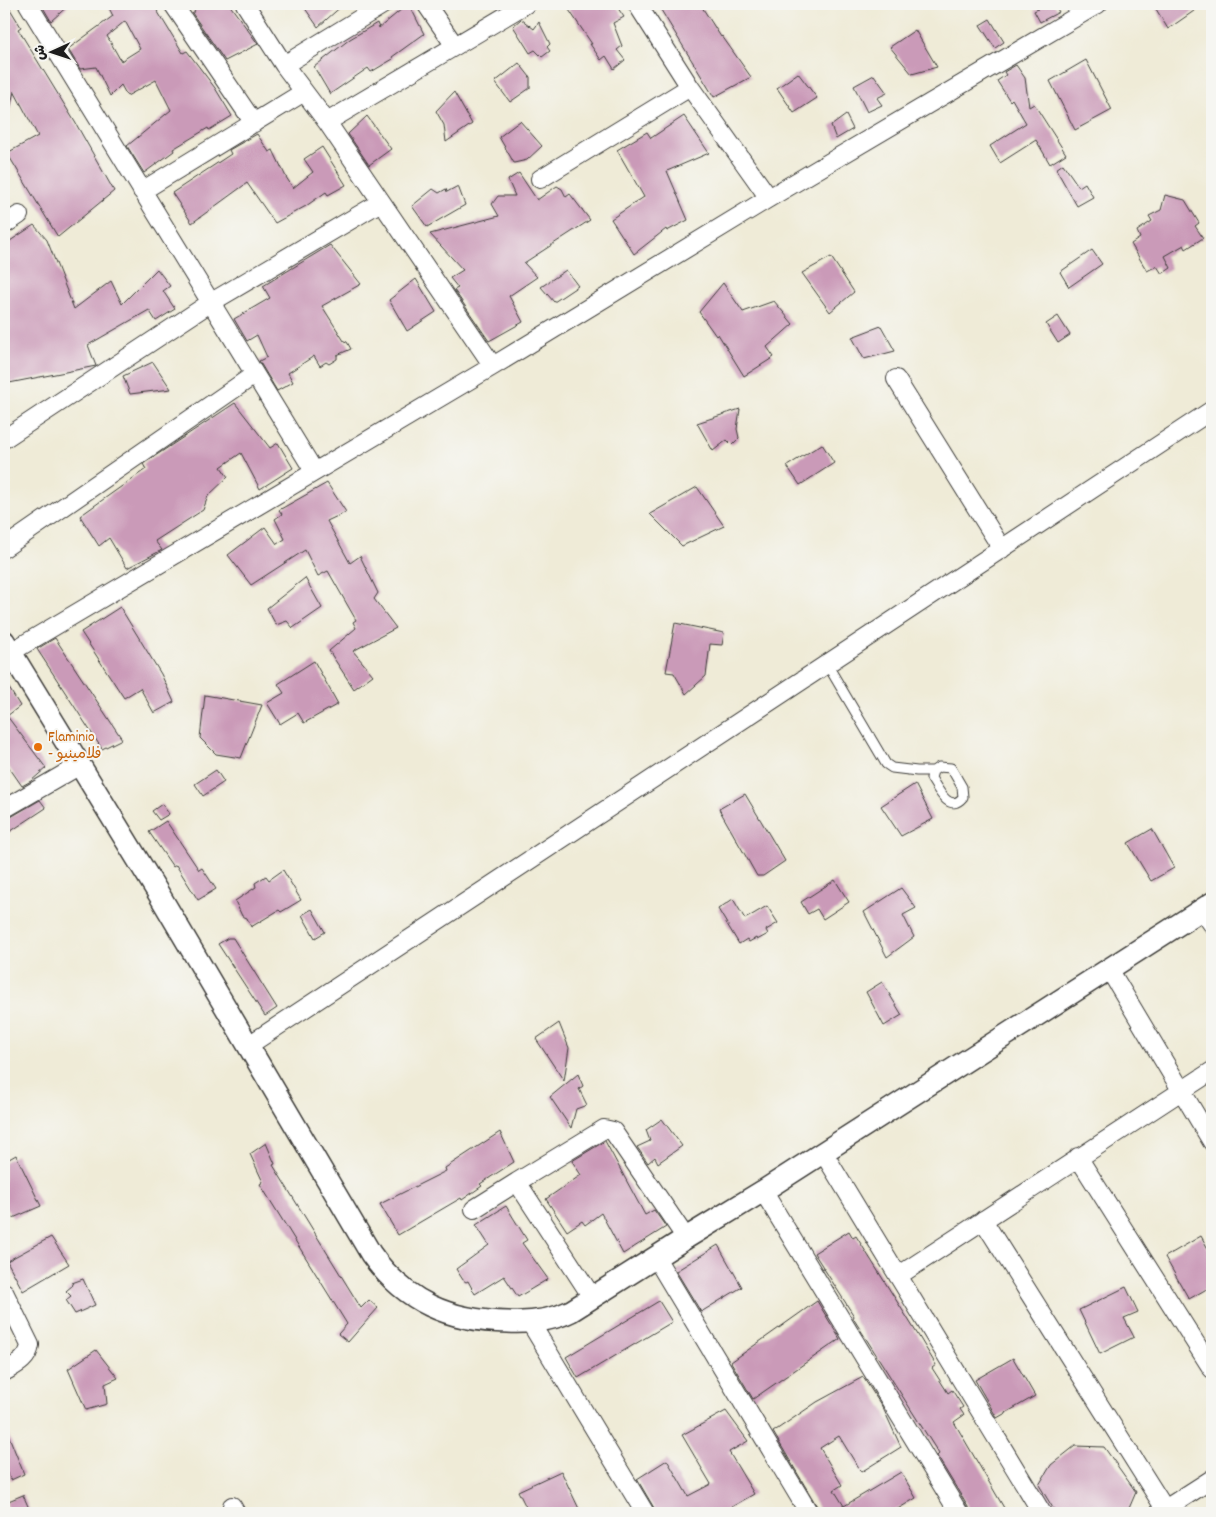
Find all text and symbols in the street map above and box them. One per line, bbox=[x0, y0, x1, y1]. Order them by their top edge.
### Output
north arrow bbox=[28, 28, 78, 78]
text: ش bbox=[31, 44, 51, 61]
place label: Flaminio - فلامينيو bbox=[48, 727, 101, 766]
marker: Flaminio - فلامينيو bbox=[32, 741, 44, 753]

